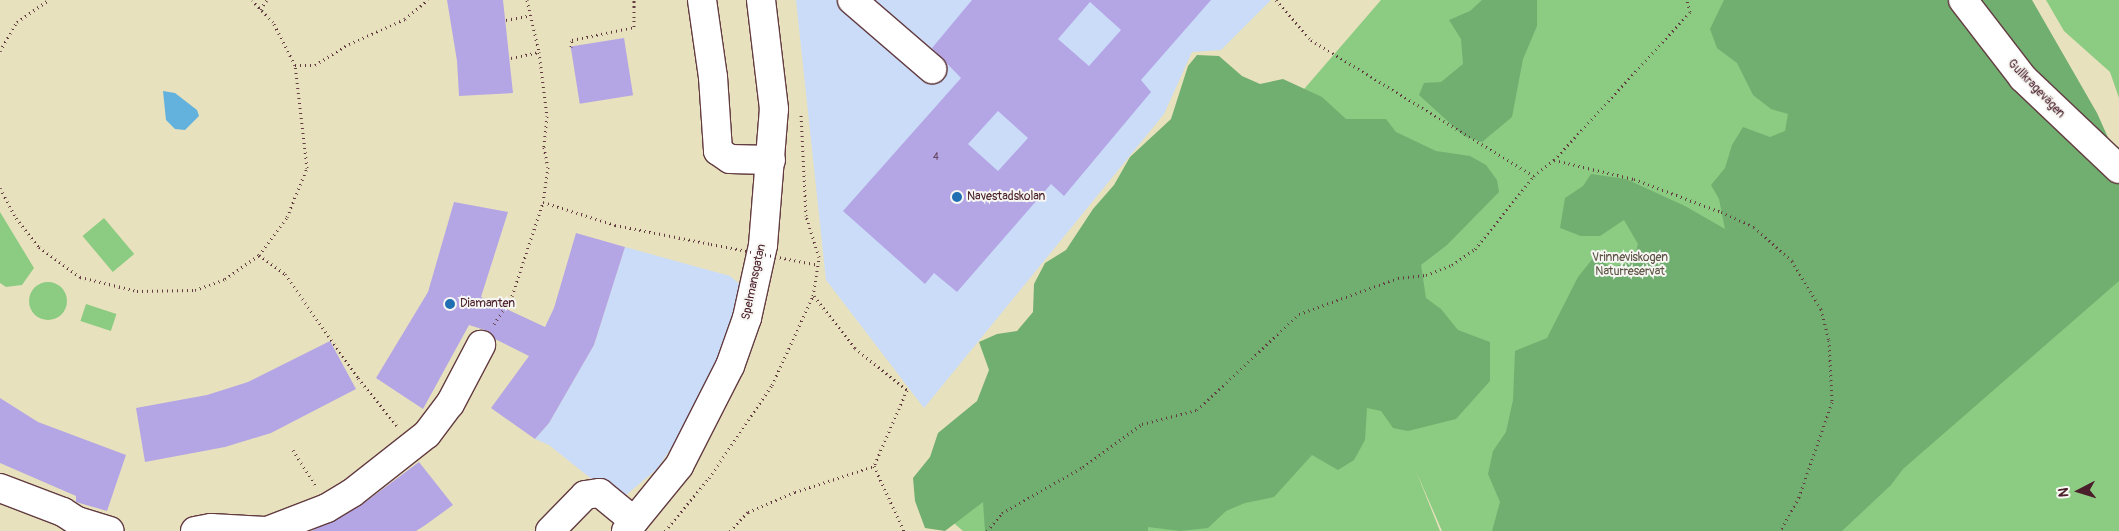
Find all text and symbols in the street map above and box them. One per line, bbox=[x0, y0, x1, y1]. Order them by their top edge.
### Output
street label: Gullkragevägen bbox=[2004, 57, 2068, 121]
house number: 4 bbox=[933, 152, 939, 164]
place label: Navestadskolan bbox=[967, 190, 1045, 204]
marker: Navestadskolan bbox=[951, 191, 963, 203]
street label: Spelmansgatan bbox=[739, 243, 769, 321]
park label: Vrinneviskogen Naturreservat bbox=[1592, 251, 1668, 279]
place label: Diamanten bbox=[460, 297, 515, 311]
marker: Diamanten bbox=[444, 298, 456, 310]
north arrow bbox=[2054, 466, 2104, 516]
text: N bbox=[2055, 487, 2072, 498]

